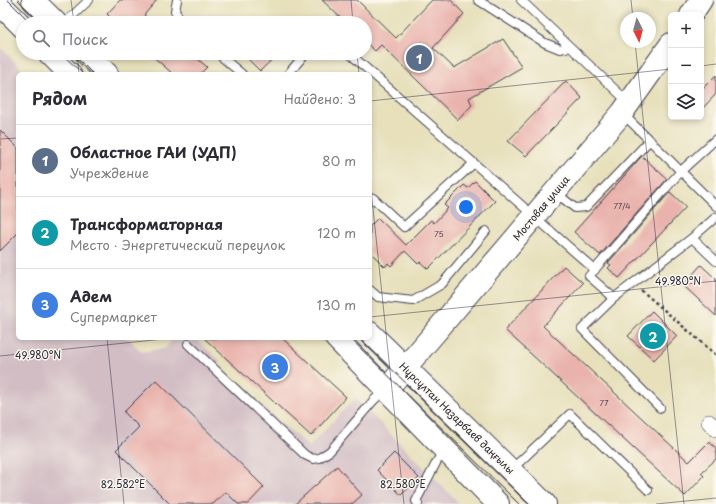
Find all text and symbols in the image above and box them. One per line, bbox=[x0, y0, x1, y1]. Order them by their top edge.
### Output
north arrow bbox=[620, 12, 656, 48]
map controls bbox=[668, 12, 704, 120]
button: + bbox=[668, 12, 704, 48]
search box bbox=[16, 16, 372, 60]
icon: search bbox=[30, 27, 52, 49]
text: Поиск bbox=[62, 27, 108, 50]
pin: 1 bbox=[406, 43, 432, 73]
button: − bbox=[668, 48, 704, 84]
button: layers bbox=[668, 84, 704, 120]
text: Рядом bbox=[32, 85, 87, 111]
text: Найдено: 3 bbox=[284, 89, 356, 108]
text: Областное ГАИ (УДП) bbox=[70, 140, 237, 163]
text: 1 bbox=[42, 151, 48, 170]
text: 80 m bbox=[322, 151, 356, 170]
text: Учреждение bbox=[70, 163, 149, 182]
street label: Мостовая улица bbox=[509, 171, 573, 243]
your location bbox=[456, 197, 476, 217]
house number: 77/4 bbox=[613, 200, 631, 212]
text: Трансформаторная bbox=[70, 212, 223, 235]
text: 2 bbox=[40, 223, 50, 242]
text: 120 m bbox=[317, 223, 356, 242]
house number: 75 bbox=[434, 228, 444, 240]
text: Место · Энергетический переулок bbox=[70, 235, 285, 254]
text: 49.980°N bbox=[655, 273, 701, 288]
text: Адем bbox=[70, 284, 112, 307]
text: 3 bbox=[41, 295, 49, 314]
text: 130 m bbox=[317, 295, 356, 314]
text: Супермаркет bbox=[70, 307, 157, 326]
pin: 2 bbox=[640, 321, 666, 351]
text: 49.980°N bbox=[15, 347, 61, 362]
pin: 3 bbox=[262, 352, 288, 382]
street label: Нұрсұлтан Назарбаев даңғылы bbox=[396, 358, 518, 477]
house number: 77 bbox=[600, 397, 609, 409]
text: 82.582°E bbox=[101, 476, 145, 491]
text: 82.580°E bbox=[380, 476, 426, 491]

